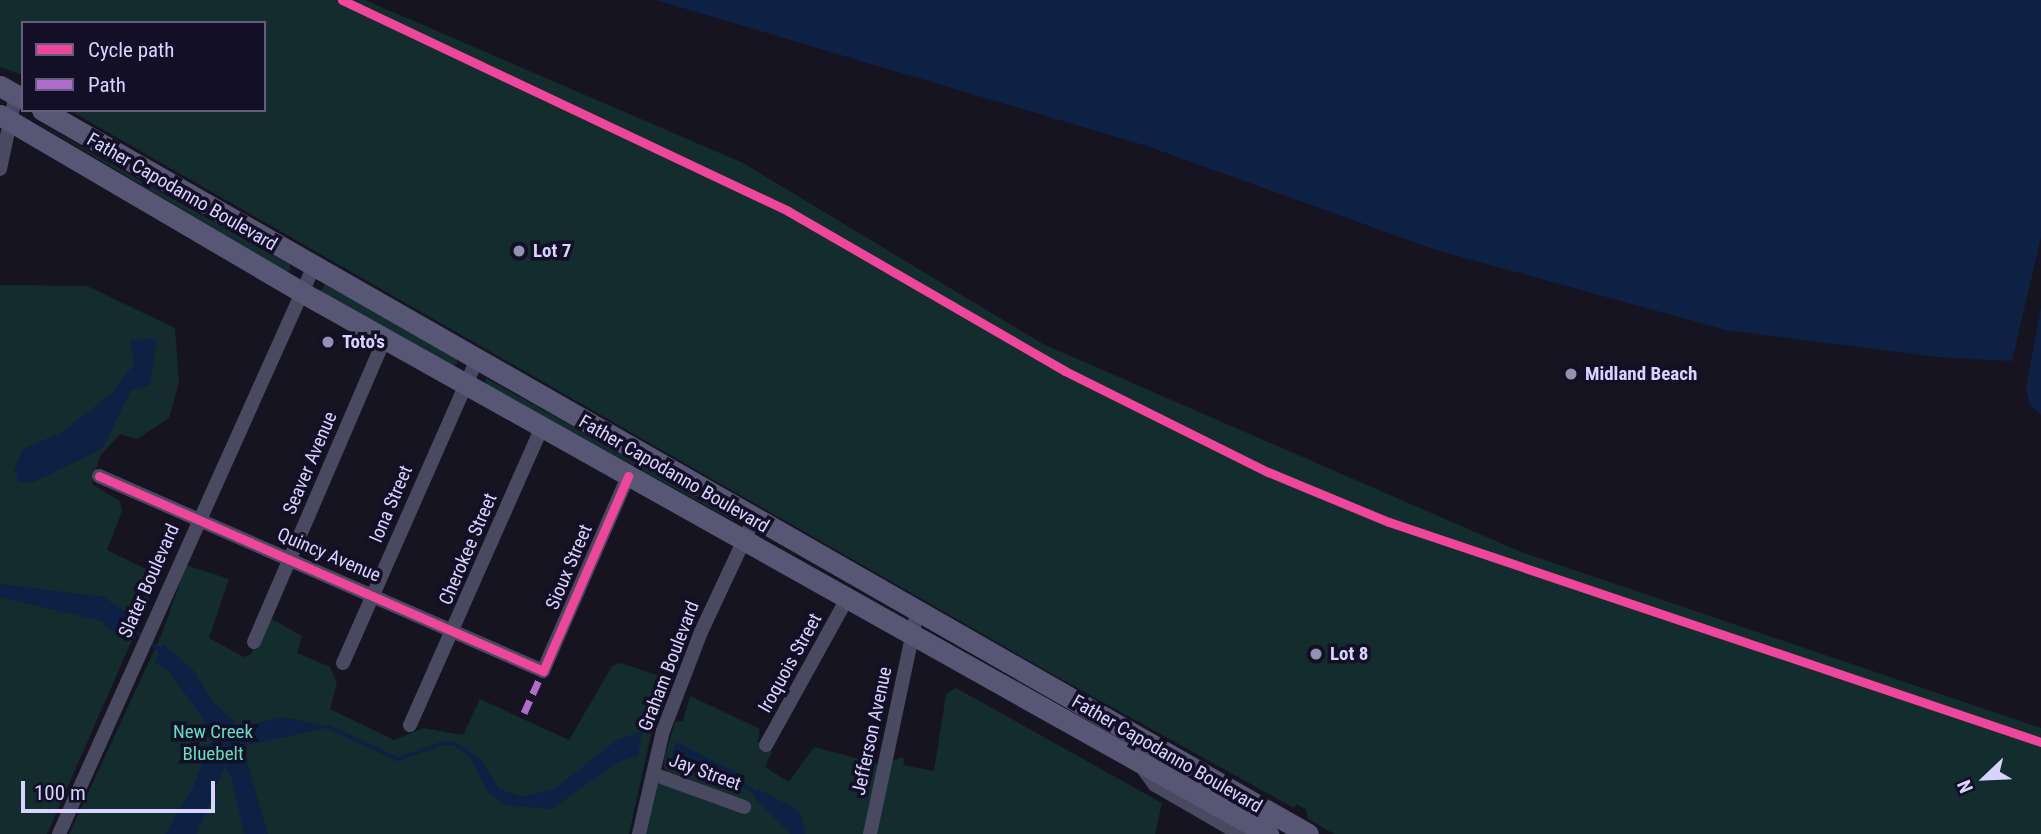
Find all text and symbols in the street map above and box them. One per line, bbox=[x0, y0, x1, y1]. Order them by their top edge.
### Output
legend bbox=[21, 21, 266, 112]
text: Cycle path bbox=[88, 38, 174, 62]
text: Path bbox=[88, 73, 126, 97]
street label: Father Capodanno Boulevard bbox=[83, 128, 281, 256]
place label: Lot 7 bbox=[533, 240, 571, 262]
marker: Lot 7 bbox=[511, 243, 527, 259]
place label: Toto's bbox=[342, 331, 385, 353]
marker: Toto's bbox=[320, 334, 336, 350]
place label: Midland Beach bbox=[1585, 363, 1697, 385]
marker: Midland Beach bbox=[1563, 366, 1579, 382]
street label: Seaver Avenue bbox=[278, 408, 342, 518]
street label: Father Capodanno Boulevard bbox=[575, 410, 773, 538]
street label: Iona Street bbox=[365, 462, 417, 546]
street label: Cherokee Street bbox=[434, 490, 502, 608]
street label: Slater Boulevard bbox=[114, 520, 184, 642]
street label: Sioux Street bbox=[541, 521, 597, 613]
street label: Quincy Avenue bbox=[274, 523, 384, 587]
street label: Graham Boulevard bbox=[634, 598, 704, 734]
street label: Iroquois Street bbox=[753, 609, 827, 717]
place label: Lot 8 bbox=[1330, 643, 1368, 665]
marker: Lot 8 bbox=[1308, 646, 1324, 662]
street label: Jefferson Avenue bbox=[847, 665, 897, 797]
street label: Father Capodanno Boulevard bbox=[1068, 690, 1266, 818]
park label: New Creek Bluebelt bbox=[173, 721, 253, 765]
north arrow bbox=[1950, 743, 2020, 813]
street label: Jay Street bbox=[666, 748, 744, 796]
scale bar bbox=[24, 768, 219, 812]
text: N bbox=[1952, 777, 1978, 796]
text: 100 m bbox=[34, 781, 86, 805]

